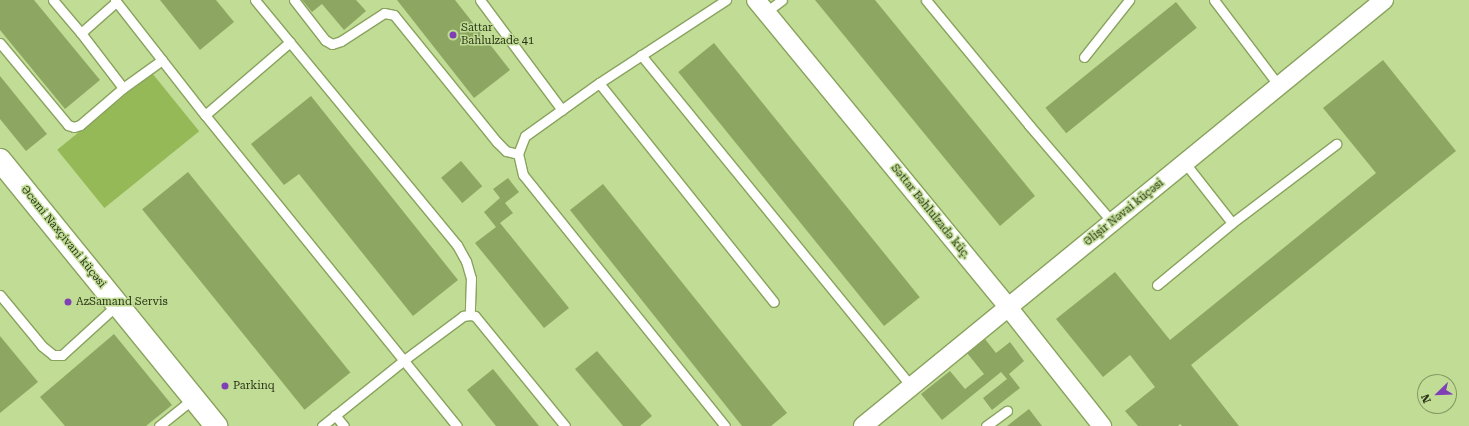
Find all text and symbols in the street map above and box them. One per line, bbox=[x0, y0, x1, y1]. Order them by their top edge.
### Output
place label: Sattar Bahlulzade 41 bbox=[461, 22, 534, 48]
marker: Sattar Bahlulzade 41 bbox=[448, 30, 458, 40]
street label: Səttar Bəhlulzadə küç. bbox=[888, 162, 972, 262]
street label: Əlişir Nəvai küçəsi bbox=[1082, 177, 1166, 249]
street label: Əcəmi Naxçivani küçəsi bbox=[18, 183, 108, 291]
place label: AzSamand Servis bbox=[76, 295, 168, 309]
marker: AzSamand Servis bbox=[63, 297, 73, 307]
north arrow bbox=[1417, 374, 1457, 414]
place label: Parkinq bbox=[233, 379, 275, 393]
marker: Parkinq bbox=[220, 381, 230, 391]
text: N bbox=[1419, 392, 1434, 405]

